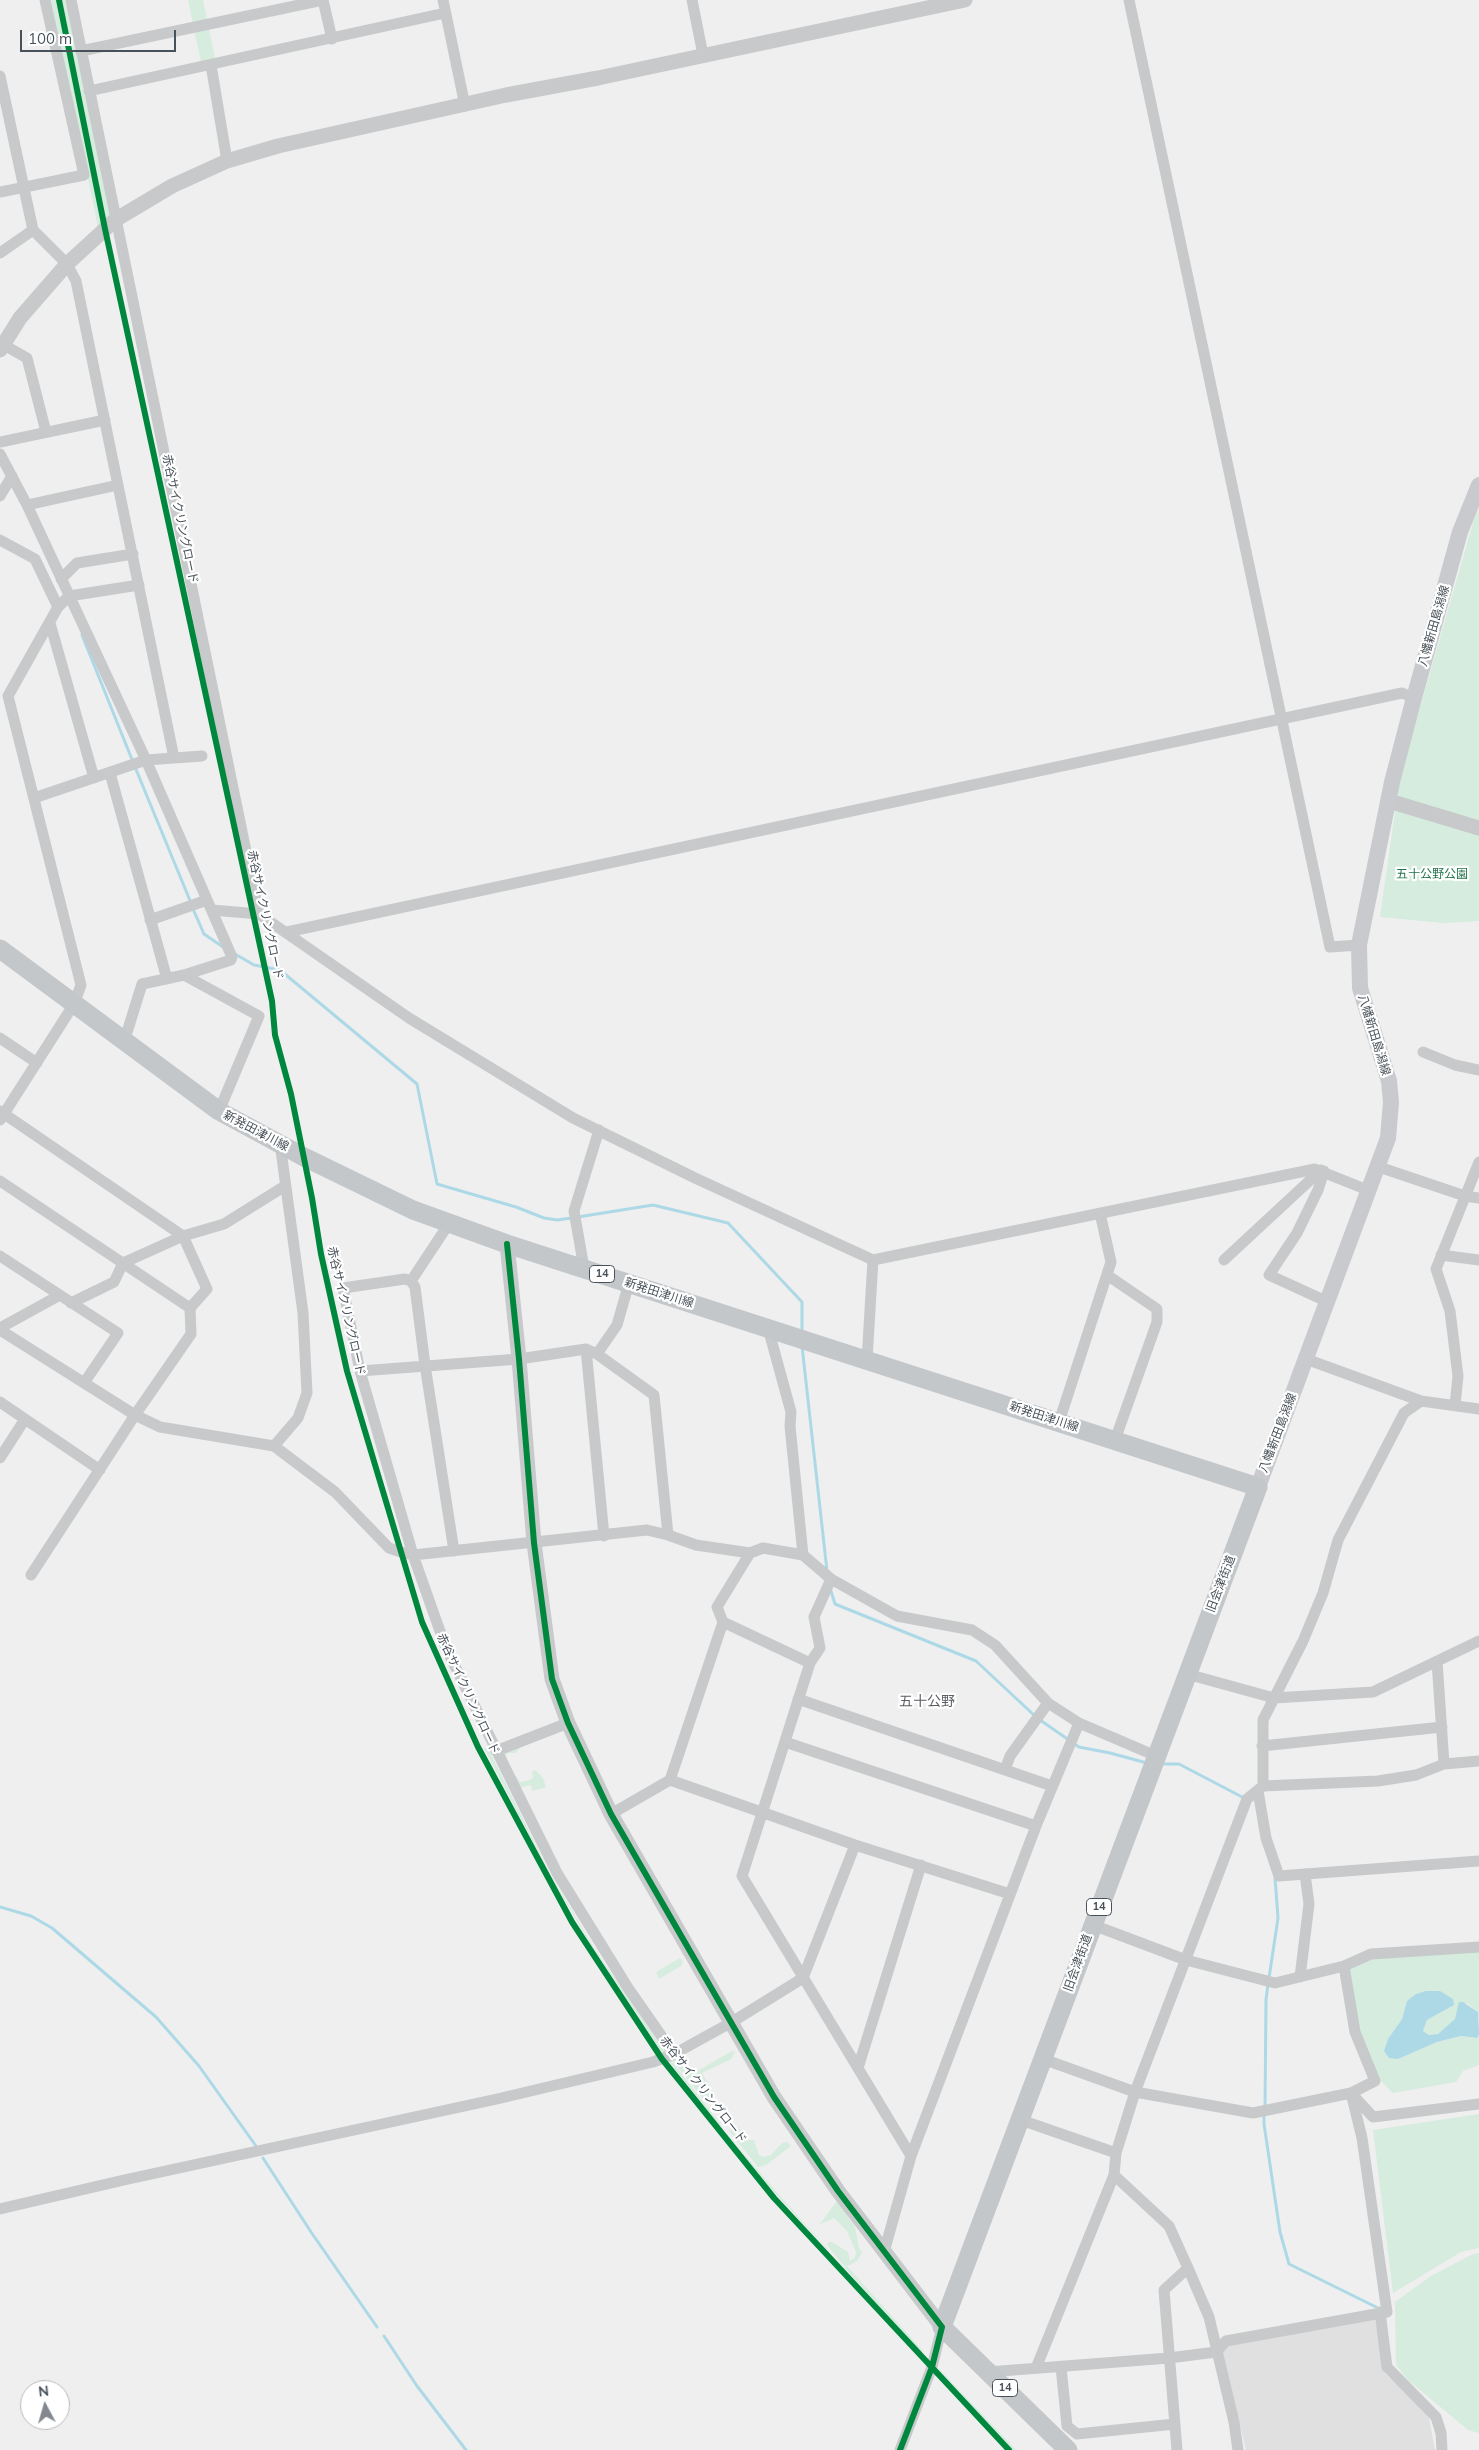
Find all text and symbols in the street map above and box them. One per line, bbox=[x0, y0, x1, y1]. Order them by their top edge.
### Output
scale bar bbox=[22, 20, 179, 52]
text: 100 m bbox=[28, 29, 72, 48]
street label: 赤谷サイクリングロード bbox=[159, 453, 201, 585]
street label: 八幡新田島潟線 bbox=[1416, 584, 1452, 668]
street label: 赤谷サイクリングロード bbox=[244, 849, 286, 981]
park label: 五十公野公園 bbox=[1396, 867, 1468, 881]
street label: 八幡新田島潟線 bbox=[1355, 993, 1393, 1077]
street label: 新発田津川線 bbox=[221, 1108, 291, 1154]
street label: 赤谷サイクリングロード bbox=[324, 1245, 368, 1377]
road number: 14 bbox=[590, 1266, 614, 1282]
street label: 新発田津川線 bbox=[623, 1275, 695, 1311]
street label: 八幡新田島潟線 bbox=[1256, 1391, 1300, 1475]
street label: 新発田津川線 bbox=[1008, 1399, 1080, 1435]
street label: 旧会津街道 bbox=[1204, 1553, 1238, 1615]
street label: 赤谷サイクリングロード bbox=[434, 1631, 502, 1757]
district label: 五十公野 bbox=[899, 1694, 955, 1710]
road number: 14 bbox=[1086, 1898, 1112, 1915]
street label: 旧会津街道 bbox=[1061, 1932, 1095, 1994]
street label: 赤谷サイクリングロード bbox=[657, 2034, 749, 2146]
north arrow bbox=[20, 2380, 70, 2430]
road number: 14 bbox=[992, 2380, 1018, 2396]
text: N bbox=[37, 2382, 50, 2401]

